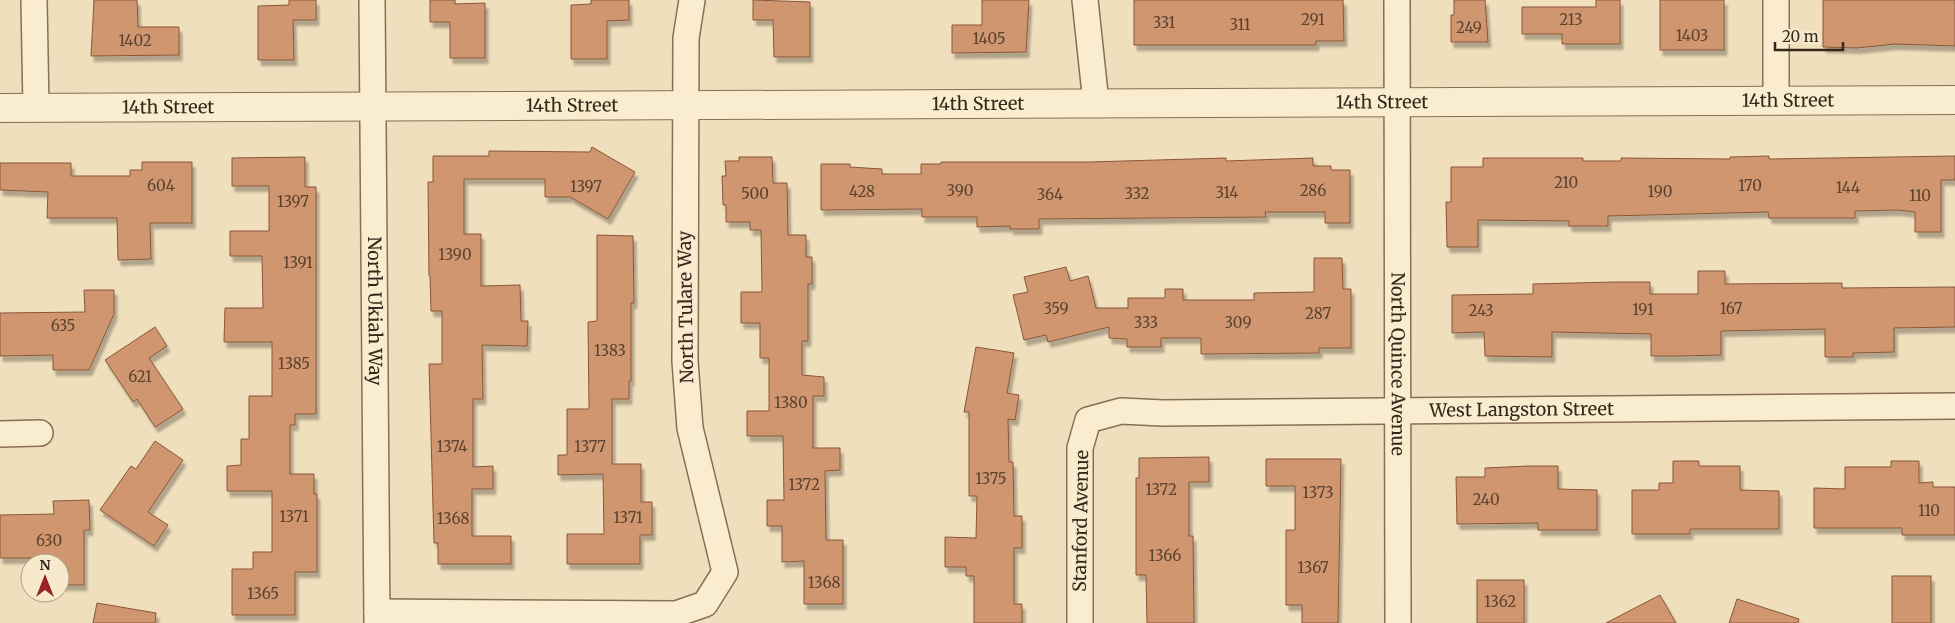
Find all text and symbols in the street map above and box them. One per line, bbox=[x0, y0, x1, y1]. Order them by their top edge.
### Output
house number: 291 bbox=[1301, 10, 1325, 29]
house number: 213 bbox=[1559, 10, 1583, 29]
house number: 331 bbox=[1153, 13, 1176, 32]
house number: 311 bbox=[1229, 15, 1251, 34]
house number: 249 bbox=[1456, 18, 1482, 37]
scale bar bbox=[1775, 20, 1842, 52]
house number: 1403 bbox=[1676, 26, 1708, 45]
text: 20 m bbox=[1782, 27, 1819, 46]
house number: 1405 bbox=[972, 29, 1006, 48]
house number: 1402 bbox=[118, 31, 152, 50]
street label: 14th Street bbox=[1742, 88, 1834, 112]
street label: 14th Street bbox=[1336, 90, 1428, 114]
street label: 14th Street bbox=[932, 92, 1024, 115]
street label: 14th Street bbox=[526, 93, 618, 117]
street label: 14th Street bbox=[122, 95, 214, 119]
house number: 210 bbox=[1554, 173, 1578, 192]
house number: 604 bbox=[147, 176, 175, 195]
house number: 170 bbox=[1738, 176, 1762, 195]
house number: 1397 bbox=[570, 177, 602, 196]
house number: 144 bbox=[1836, 178, 1860, 197]
house number: 390 bbox=[947, 181, 973, 200]
house number: 286 bbox=[1300, 181, 1326, 200]
house number: 428 bbox=[849, 182, 875, 201]
house number: 190 bbox=[1648, 182, 1672, 201]
house number: 314 bbox=[1215, 183, 1239, 202]
house number: 500 bbox=[741, 184, 769, 203]
house number: 332 bbox=[1125, 184, 1150, 203]
house number: 364 bbox=[1037, 185, 1063, 204]
house number: 110 bbox=[1909, 186, 1931, 205]
house number: 1397 bbox=[277, 192, 309, 211]
street label: North Tulare Way bbox=[673, 230, 698, 384]
street label: North Ukiah Way bbox=[363, 236, 387, 386]
house number: 1390 bbox=[438, 245, 472, 264]
house number: 1391 bbox=[283, 253, 313, 272]
street label: North Quince Avenue bbox=[1386, 272, 1410, 456]
house number: 359 bbox=[1043, 299, 1069, 318]
house number: 167 bbox=[1720, 299, 1743, 318]
house number: 191 bbox=[1632, 300, 1654, 319]
house number: 243 bbox=[1469, 301, 1494, 320]
house number: 287 bbox=[1305, 304, 1331, 323]
house number: 333 bbox=[1134, 313, 1158, 332]
house number: 309 bbox=[1224, 313, 1252, 332]
house number: 635 bbox=[51, 316, 75, 335]
house number: 1383 bbox=[594, 341, 626, 360]
house number: 1385 bbox=[278, 354, 310, 373]
house number: 621 bbox=[128, 367, 152, 386]
house number: 1380 bbox=[774, 393, 808, 412]
street label: West Langston Street bbox=[1428, 397, 1614, 422]
house number: 1374 bbox=[437, 437, 467, 456]
house number: 1377 bbox=[574, 437, 606, 456]
street label: Stanford Avenue bbox=[1068, 450, 1093, 592]
house number: 1375 bbox=[975, 469, 1007, 488]
house number: 1372 bbox=[788, 475, 820, 494]
house number: 1372 bbox=[1145, 480, 1177, 499]
house number: 1373 bbox=[1302, 483, 1334, 502]
house number: 240 bbox=[1472, 490, 1500, 509]
house number: 110 bbox=[1918, 501, 1940, 520]
house number: 1371 bbox=[279, 507, 309, 526]
house number: 1371 bbox=[613, 508, 643, 527]
house number: 1368 bbox=[437, 509, 469, 528]
house number: 630 bbox=[36, 531, 62, 550]
house number: 1366 bbox=[1149, 546, 1181, 565]
north arrow bbox=[20, 553, 70, 603]
text: N bbox=[39, 556, 51, 574]
house number: 1367 bbox=[1297, 558, 1329, 577]
house number: 1368 bbox=[808, 573, 840, 592]
house number: 1365 bbox=[247, 584, 279, 603]
house number: 1362 bbox=[1484, 592, 1516, 611]

